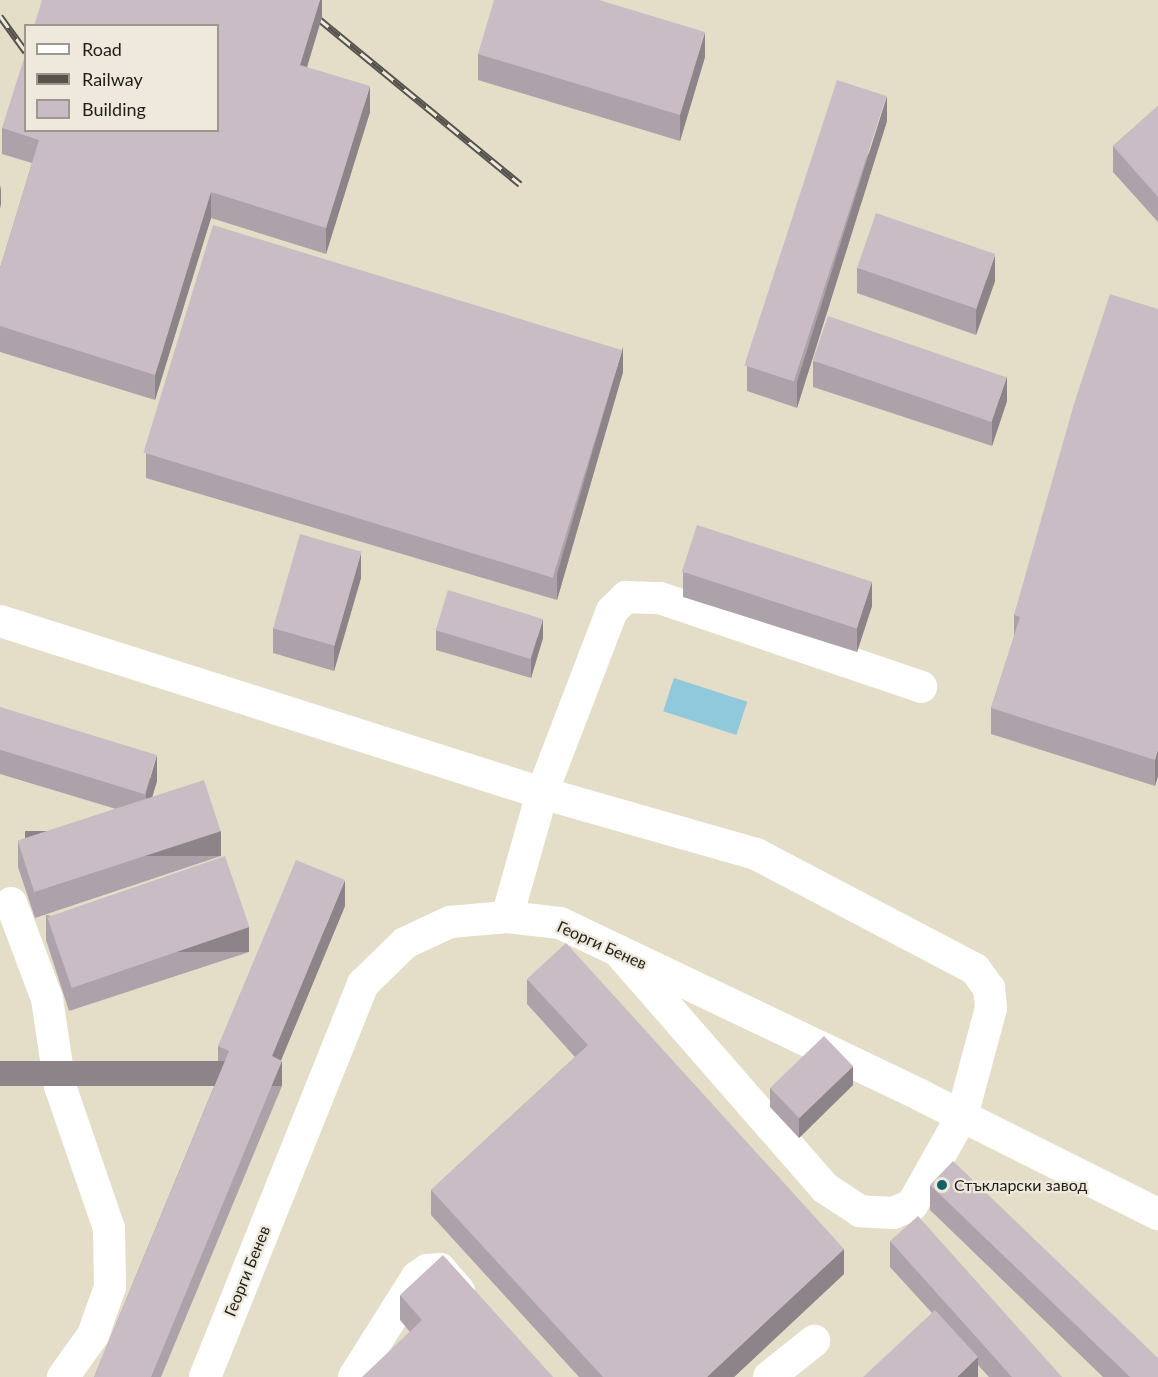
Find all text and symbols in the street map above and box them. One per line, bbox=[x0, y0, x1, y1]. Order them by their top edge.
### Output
legend bbox=[24, 24, 219, 132]
text: Road bbox=[82, 38, 122, 60]
text: Railway bbox=[82, 68, 143, 90]
text: Building bbox=[82, 98, 146, 120]
street label: Георги Бенев bbox=[554, 917, 650, 973]
place label: Стъкларски завод bbox=[954, 1175, 1087, 1195]
marker: Стъкларски завод bbox=[935, 1178, 949, 1192]
street label: Георги Бенев bbox=[220, 1223, 274, 1319]

